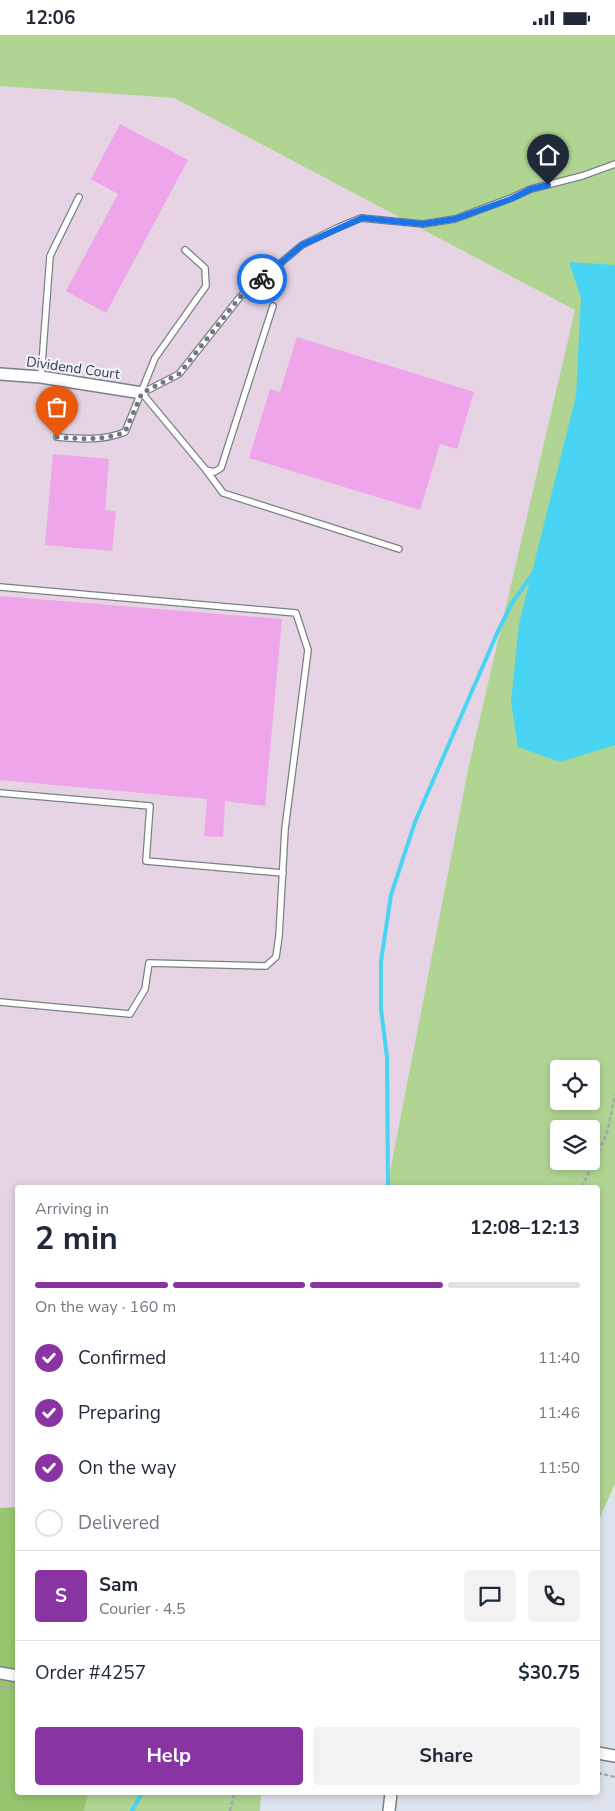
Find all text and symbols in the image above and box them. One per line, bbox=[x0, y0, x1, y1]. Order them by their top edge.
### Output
text: 12:06 bbox=[25, 5, 75, 31]
pin bbox=[527, 134, 569, 185]
icon: home bbox=[534, 141, 562, 169]
courier bbox=[237, 254, 287, 304]
icon: bike bbox=[248, 265, 276, 293]
street label: Dividend Court bbox=[25, 352, 121, 384]
pin bbox=[36, 386, 78, 437]
icon: bag bbox=[43, 393, 71, 421]
map controls bbox=[550, 1060, 600, 1170]
button: locate bbox=[550, 1060, 600, 1110]
button: layers bbox=[550, 1120, 600, 1170]
text: Arriving in bbox=[35, 1198, 109, 1220]
text: 12:08–12:13 bbox=[470, 1215, 580, 1241]
text: 2 min bbox=[35, 1217, 118, 1260]
text: On the way · 160 m bbox=[35, 1296, 176, 1318]
icon: check bbox=[35, 1344, 63, 1372]
text: Confirmed bbox=[78, 1345, 166, 1371]
text: 11:40 bbox=[538, 1347, 580, 1369]
icon: check bbox=[35, 1399, 63, 1427]
text: Preparing bbox=[78, 1400, 161, 1426]
text: 11:46 bbox=[538, 1402, 580, 1424]
icon: check bbox=[35, 1454, 63, 1482]
text: On the way bbox=[78, 1455, 176, 1481]
text: 11:50 bbox=[538, 1457, 580, 1479]
text: Delivered bbox=[78, 1510, 160, 1536]
button: chat bbox=[464, 1570, 516, 1622]
button: phone bbox=[528, 1570, 580, 1622]
text: Sam bbox=[99, 1572, 138, 1598]
text: S bbox=[55, 1583, 67, 1609]
text: Courier · 4.5 bbox=[99, 1598, 185, 1620]
text: Order #4257 bbox=[35, 1660, 146, 1686]
text: $30.75 bbox=[518, 1660, 580, 1686]
button: Help bbox=[35, 1727, 303, 1785]
button: Share bbox=[313, 1727, 580, 1785]

